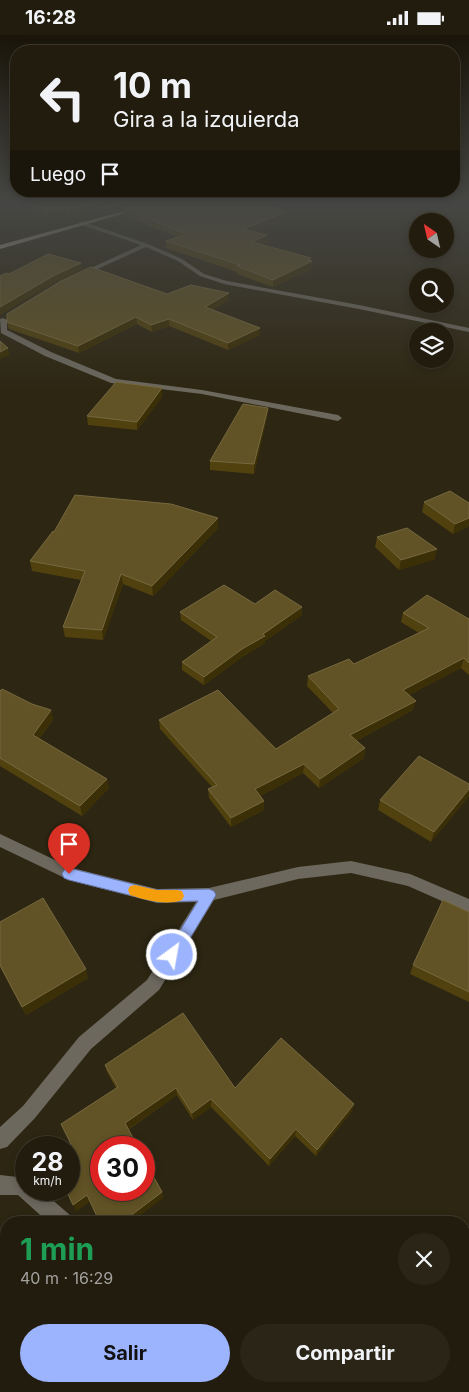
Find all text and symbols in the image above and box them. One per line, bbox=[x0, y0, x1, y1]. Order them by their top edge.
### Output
text: 16:28 bbox=[25, 6, 76, 29]
text: 10 m bbox=[113, 64, 192, 106]
icon: left bbox=[30, 65, 95, 130]
text: Gira a la izquierda bbox=[113, 106, 300, 132]
icon: arrive bbox=[96, 160, 124, 188]
text: Luego bbox=[30, 163, 86, 186]
north arrow bbox=[409, 213, 454, 257]
map controls bbox=[409, 213, 454, 368]
button: search bbox=[409, 268, 454, 313]
button: layers bbox=[409, 323, 454, 368]
pin bbox=[48, 823, 90, 874]
icon: arrive bbox=[55, 830, 83, 858]
position arrow bbox=[145, 928, 197, 980]
speed limit sign: 30 bbox=[90, 1136, 155, 1201]
text: 28 bbox=[31, 1147, 64, 1177]
text: km/h bbox=[33, 1173, 62, 1188]
text: 1 min bbox=[20, 1231, 94, 1267]
button: close bbox=[398, 1233, 450, 1285]
text: 40 m · 16:29 bbox=[20, 1268, 113, 1288]
button: Salir bbox=[20, 1324, 230, 1382]
button: Compartir bbox=[240, 1324, 450, 1382]

